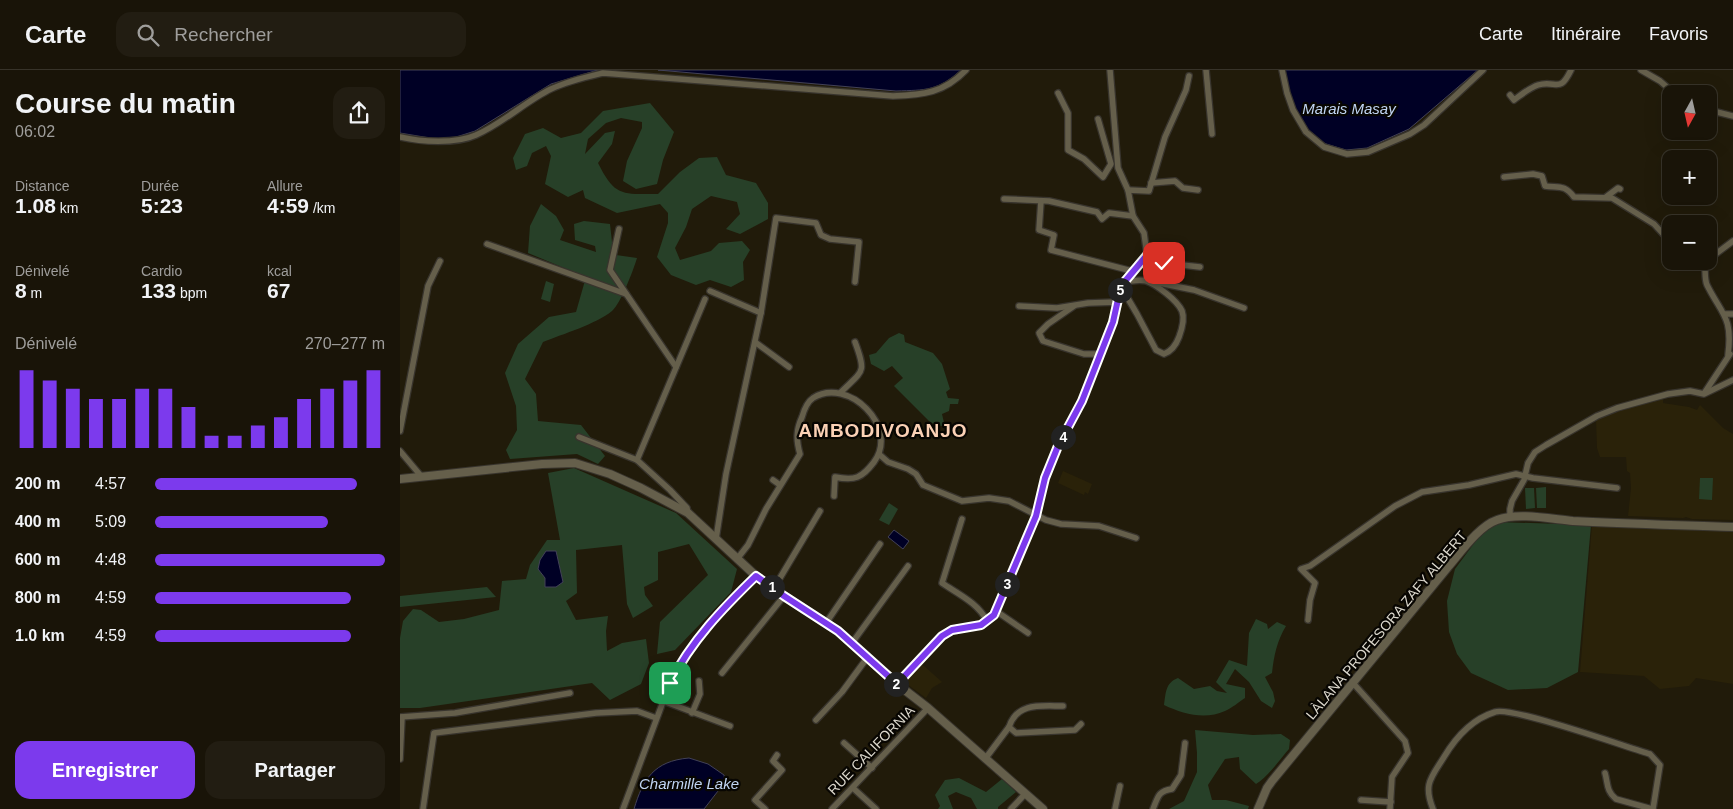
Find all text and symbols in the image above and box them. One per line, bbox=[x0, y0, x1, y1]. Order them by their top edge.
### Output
search box bbox=[116, 12, 466, 57]
text: Carte bbox=[25, 21, 86, 48]
icon: search bbox=[134, 21, 162, 49]
text: Rechercher bbox=[174, 24, 273, 45]
text: Carte bbox=[1479, 24, 1523, 44]
text: Itinéraire bbox=[1551, 24, 1621, 44]
text: Favoris bbox=[1649, 24, 1708, 44]
north arrow bbox=[1662, 85, 1718, 140]
map controls bbox=[1662, 85, 1717, 270]
button: share bbox=[333, 87, 385, 139]
text: Course du matin bbox=[15, 88, 236, 119]
water label: Marais Masay bbox=[1302, 100, 1397, 117]
text: 06:02 bbox=[15, 123, 55, 140]
button: + bbox=[1662, 150, 1717, 205]
text: Distance bbox=[15, 178, 69, 194]
text: Durée bbox=[141, 178, 179, 194]
text: Allure bbox=[267, 178, 303, 194]
text: 1.08 bbox=[15, 194, 56, 217]
text: 5:23 bbox=[141, 194, 183, 217]
text: 4:59 bbox=[267, 194, 309, 217]
text: km bbox=[56, 200, 78, 216]
text: /km bbox=[309, 200, 335, 216]
button: − bbox=[1662, 215, 1717, 270]
pin bbox=[1143, 242, 1185, 284]
icon: check bbox=[1150, 249, 1178, 277]
text: Dénivelé bbox=[15, 263, 69, 279]
text: Cardio bbox=[141, 263, 182, 279]
text: kcal bbox=[267, 263, 292, 279]
pin: 5 bbox=[1108, 278, 1132, 302]
text: 8 bbox=[15, 279, 27, 302]
text: 133 bbox=[141, 279, 176, 302]
text: 67 bbox=[267, 279, 290, 302]
text: 5 bbox=[1117, 282, 1124, 298]
text: m bbox=[27, 285, 42, 301]
text: bpm bbox=[176, 285, 207, 301]
text: Dénivelé bbox=[15, 335, 77, 352]
text: 270–277 m bbox=[305, 335, 385, 352]
district label: AMBODIVOANJO bbox=[798, 420, 968, 441]
pin: 4 bbox=[1050, 424, 1076, 450]
text: 4 bbox=[1060, 429, 1067, 445]
text: 200 m bbox=[15, 475, 60, 492]
text: 4:57 bbox=[95, 475, 126, 492]
text: 400 m bbox=[15, 513, 60, 530]
text: 5:09 bbox=[95, 513, 126, 530]
street label: LÀLANA PROFESORA ZAFY ALBERT bbox=[1303, 527, 1470, 722]
text: 600 m bbox=[15, 551, 60, 568]
text: 4:48 bbox=[95, 551, 126, 568]
pin: 3 bbox=[994, 572, 1020, 596]
pin: 1 bbox=[760, 574, 784, 600]
text: 3 bbox=[1004, 576, 1011, 592]
text: 1 bbox=[769, 579, 776, 595]
text: 800 m bbox=[15, 589, 60, 606]
text: 4:59 bbox=[95, 589, 126, 606]
text: 1.0 km bbox=[15, 627, 65, 644]
text: 4:59 bbox=[95, 627, 126, 644]
pin bbox=[649, 662, 691, 704]
icon: arrive bbox=[656, 669, 684, 697]
pin: 2 bbox=[884, 672, 908, 696]
text: 2 bbox=[893, 676, 900, 692]
street label: RUE CALIFORNIA bbox=[824, 702, 918, 798]
button: Enregistrer bbox=[15, 741, 195, 799]
button: Partager bbox=[205, 741, 385, 799]
water label: Charmille Lake bbox=[639, 775, 739, 792]

